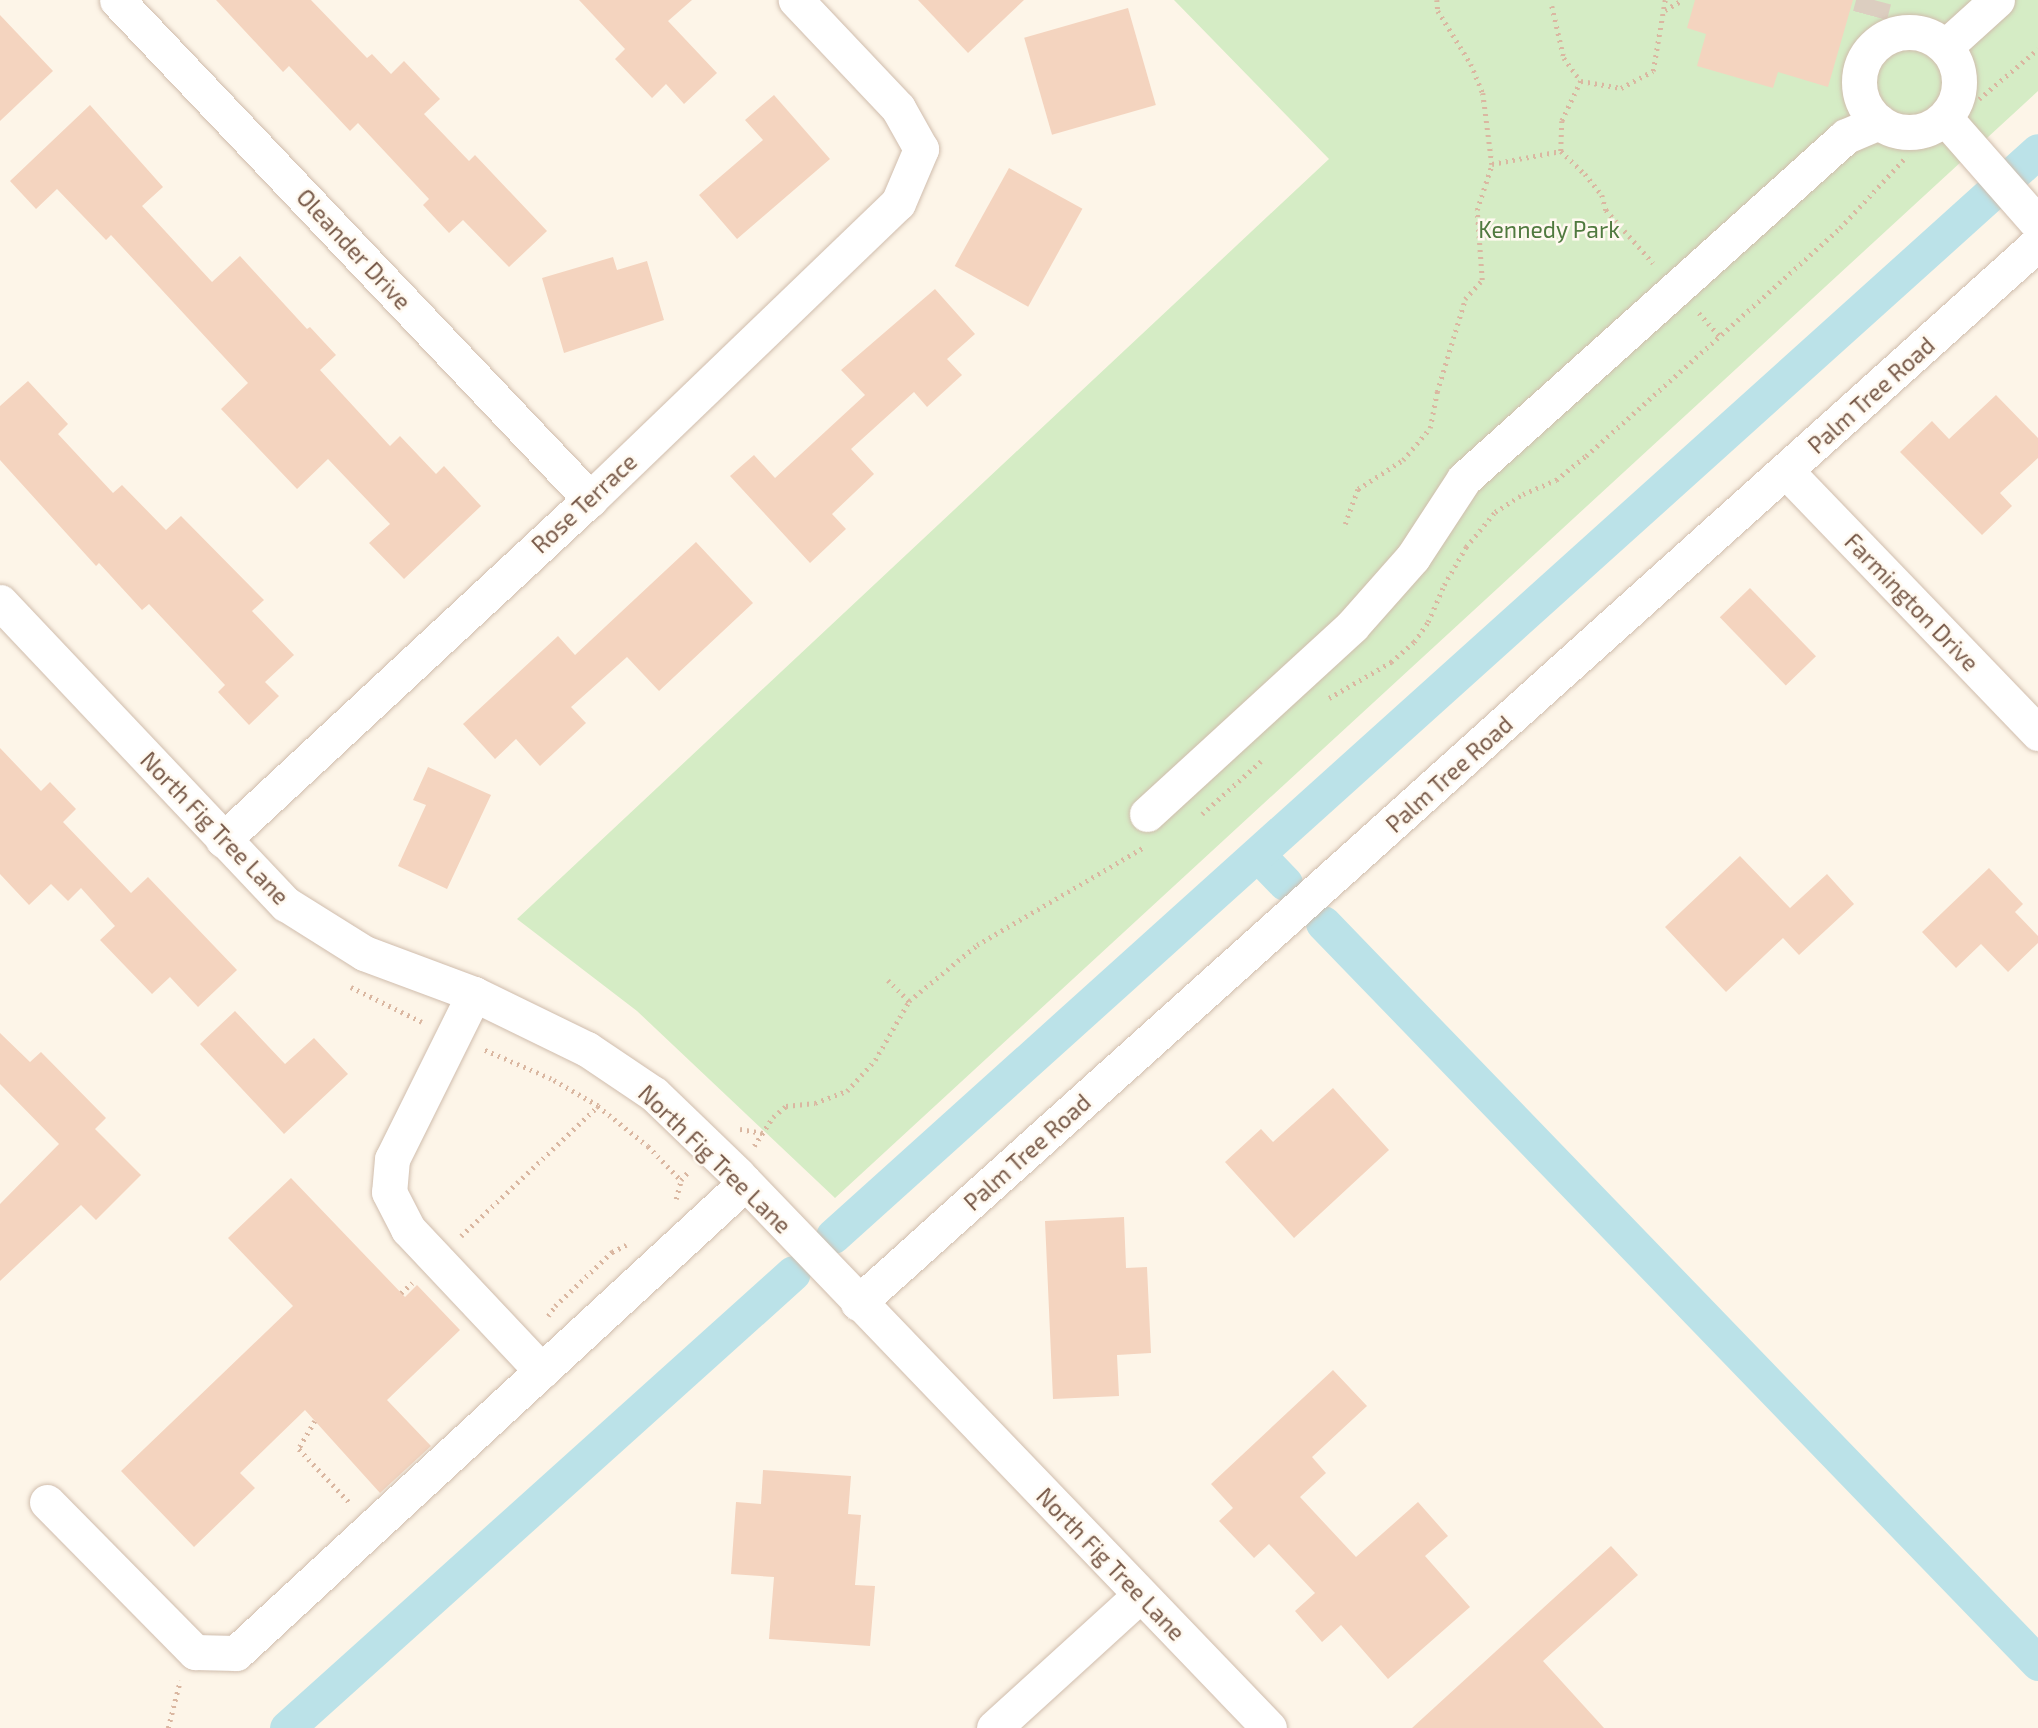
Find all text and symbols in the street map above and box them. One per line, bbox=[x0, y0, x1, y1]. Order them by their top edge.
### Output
street label: Oleander Drive bbox=[291, 183, 417, 315]
park label: Kennedy Park bbox=[1478, 215, 1620, 243]
street label: Palm Tree Road bbox=[1802, 331, 1940, 459]
street label: Rose Terrace bbox=[526, 447, 642, 559]
street label: Farmington Drive bbox=[1839, 527, 1985, 677]
street label: Palm Tree Road bbox=[1380, 710, 1518, 838]
street label: North Fig Tree Lane bbox=[135, 746, 295, 910]
street label: North Fig Tree Lane bbox=[633, 1079, 797, 1239]
street label: Palm Tree Road bbox=[958, 1088, 1096, 1216]
street label: North Fig Tree Lane bbox=[1031, 1482, 1191, 1646]

